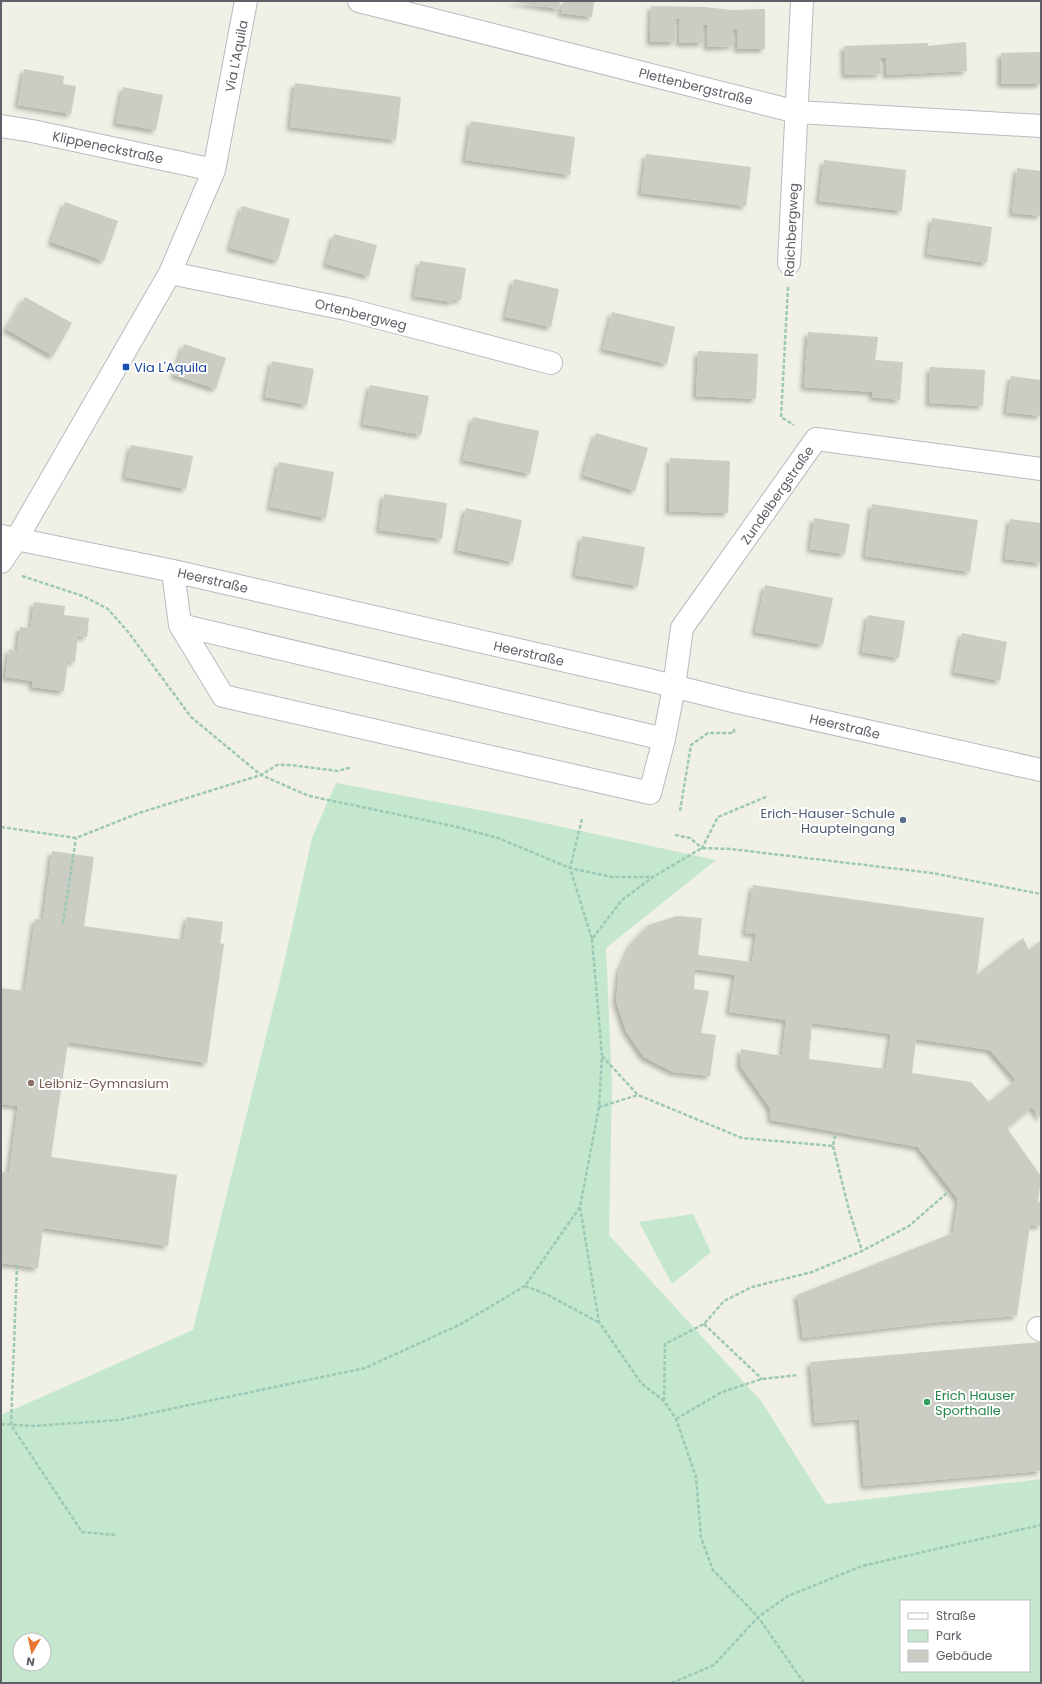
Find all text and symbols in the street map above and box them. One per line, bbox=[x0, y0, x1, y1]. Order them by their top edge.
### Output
street label: Via L'Aquila bbox=[220, 18, 253, 94]
street label: Plettenbergstraße bbox=[637, 63, 755, 110]
street label: Klippeneckstraße bbox=[51, 126, 165, 169]
street label: Raichbergweg bbox=[780, 183, 803, 278]
street label: Ortenbergweg bbox=[313, 294, 409, 335]
place label: Via L'Aquila bbox=[134, 358, 207, 377]
marker: Via L'Aquila bbox=[121, 362, 131, 372]
street label: Zundelbergstraße bbox=[736, 442, 819, 548]
street label: Heerstraße bbox=[176, 563, 250, 598]
street label: Heerstraße bbox=[492, 636, 566, 671]
street label: Heerstraße bbox=[808, 709, 882, 744]
place label: Erich-Hauser-Schule Haupteingang bbox=[761, 804, 895, 838]
marker: Erich-Hauser-Schule Haupteingang bbox=[898, 815, 908, 825]
place label: Leibniz-Gymnasium bbox=[39, 1074, 169, 1093]
marker: Leibniz-Gymnasium bbox=[26, 1078, 36, 1088]
place label: Erich Hauser Sporthalle bbox=[935, 1386, 1015, 1420]
marker: Erich Hauser Sporthalle bbox=[922, 1397, 932, 1407]
legend bbox=[900, 1600, 1030, 1672]
text: Straße bbox=[936, 1607, 976, 1624]
text: Park bbox=[936, 1627, 963, 1644]
north arrow bbox=[12, 1632, 52, 1672]
text: Gebäude bbox=[936, 1647, 992, 1664]
text: N bbox=[25, 1653, 36, 1670]

